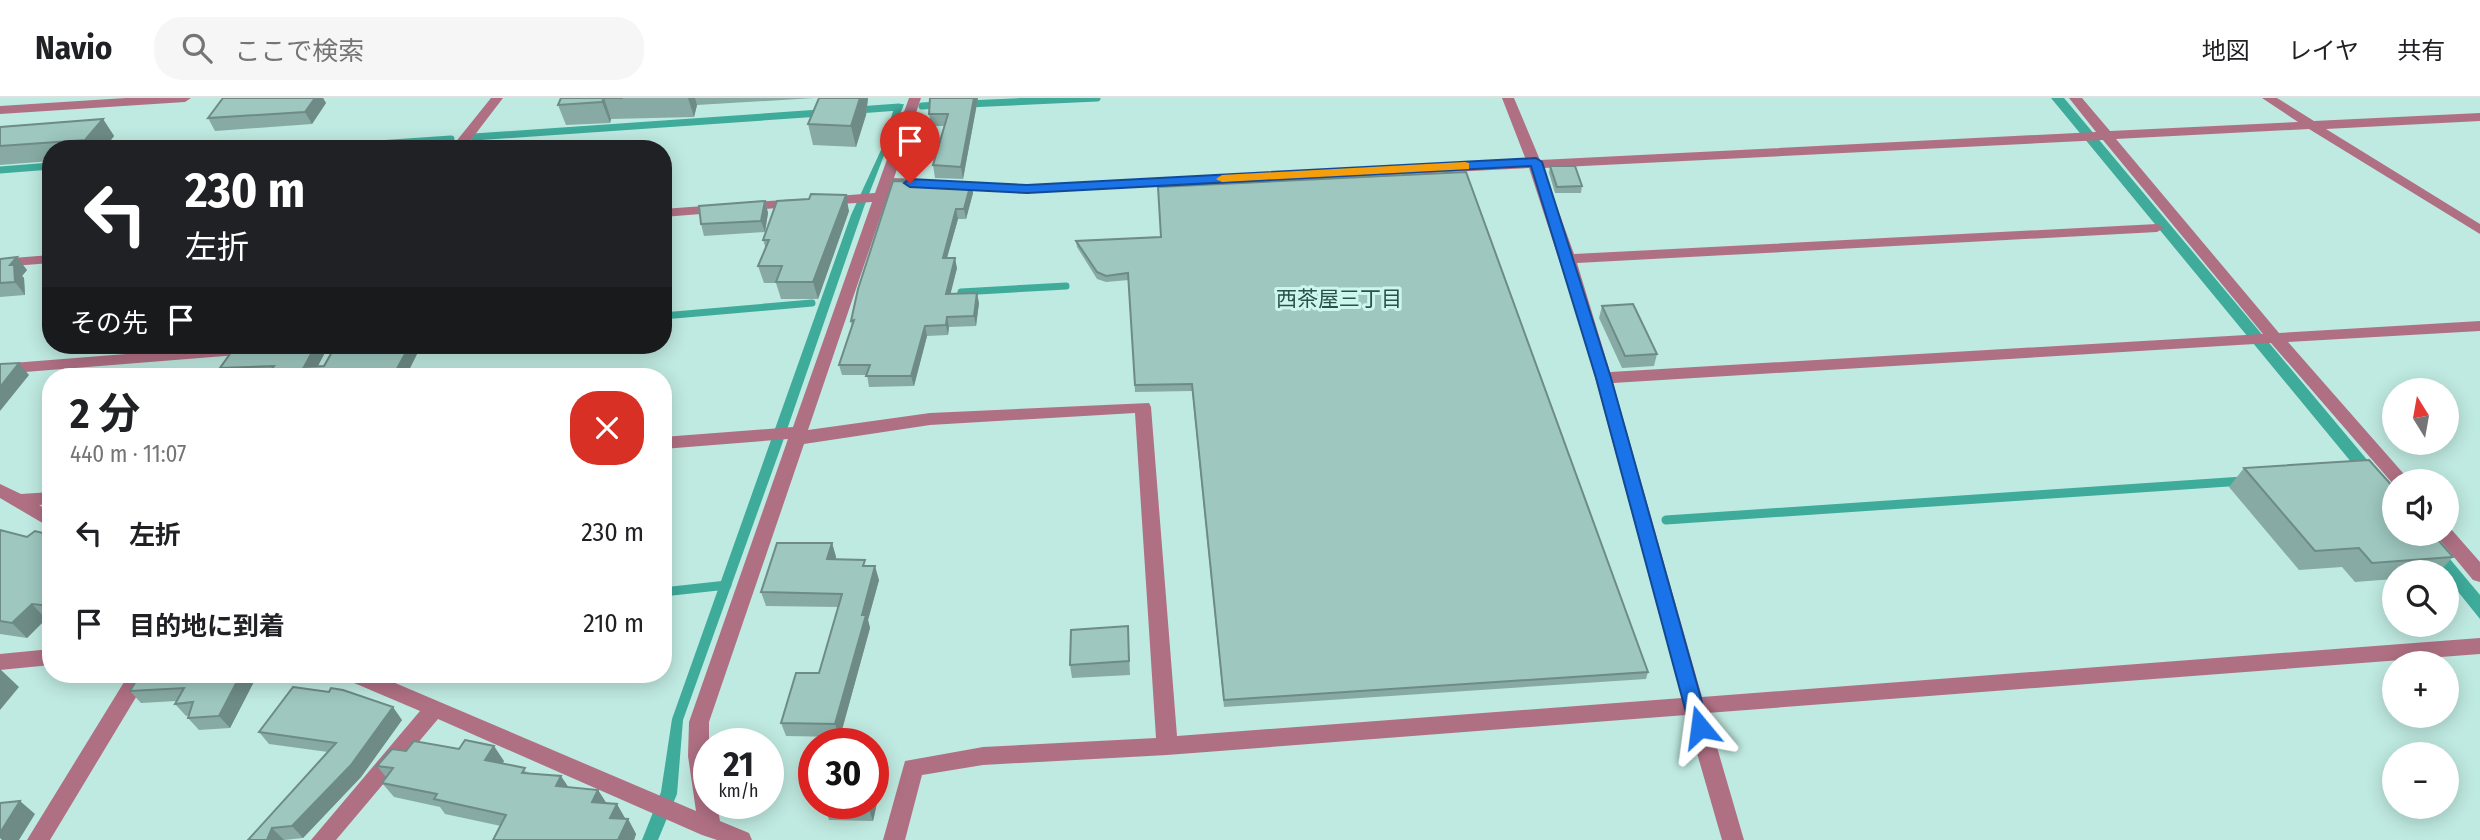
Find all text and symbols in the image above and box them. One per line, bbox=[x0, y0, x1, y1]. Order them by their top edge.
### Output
search box bbox=[154, 17, 644, 80]
text: Navio bbox=[35, 28, 112, 68]
icon: search bbox=[178, 29, 216, 67]
text: ここで検索 bbox=[234, 36, 364, 67]
text: 地図 bbox=[2202, 37, 2250, 65]
text: レイヤ bbox=[2288, 37, 2359, 65]
text: 共有 bbox=[2397, 37, 2445, 65]
pin bbox=[880, 111, 940, 183]
icon: arrive bbox=[891, 122, 929, 160]
text: 230 m bbox=[185, 161, 305, 220]
icon: left bbox=[70, 168, 161, 259]
text: 左折 bbox=[185, 228, 249, 266]
district label: 西茶屋三丁目 bbox=[1276, 286, 1402, 312]
icon: arrive bbox=[162, 301, 200, 339]
text: その先 bbox=[70, 308, 148, 339]
north arrow bbox=[2382, 378, 2459, 455]
map controls bbox=[2382, 378, 2459, 819]
text: 2 分 bbox=[70, 389, 140, 439]
button: close bbox=[570, 391, 644, 465]
text: 440 m · 11:07 bbox=[70, 440, 186, 468]
button: sound bbox=[2382, 469, 2459, 546]
icon: left bbox=[70, 514, 108, 552]
text: 230 m bbox=[581, 517, 644, 548]
text: 左折 bbox=[129, 520, 181, 551]
button: search bbox=[2382, 560, 2459, 637]
icon: arrive bbox=[70, 605, 108, 643]
text: 210 m bbox=[583, 608, 644, 639]
text: 目的地に到着 bbox=[129, 611, 285, 642]
button: + bbox=[2382, 651, 2459, 728]
position arrow bbox=[1663, 690, 1737, 764]
speed limit sign: 30 bbox=[798, 728, 889, 819]
button: − bbox=[2382, 742, 2459, 819]
text: 21 bbox=[723, 743, 754, 785]
text: km/h bbox=[718, 780, 759, 802]

